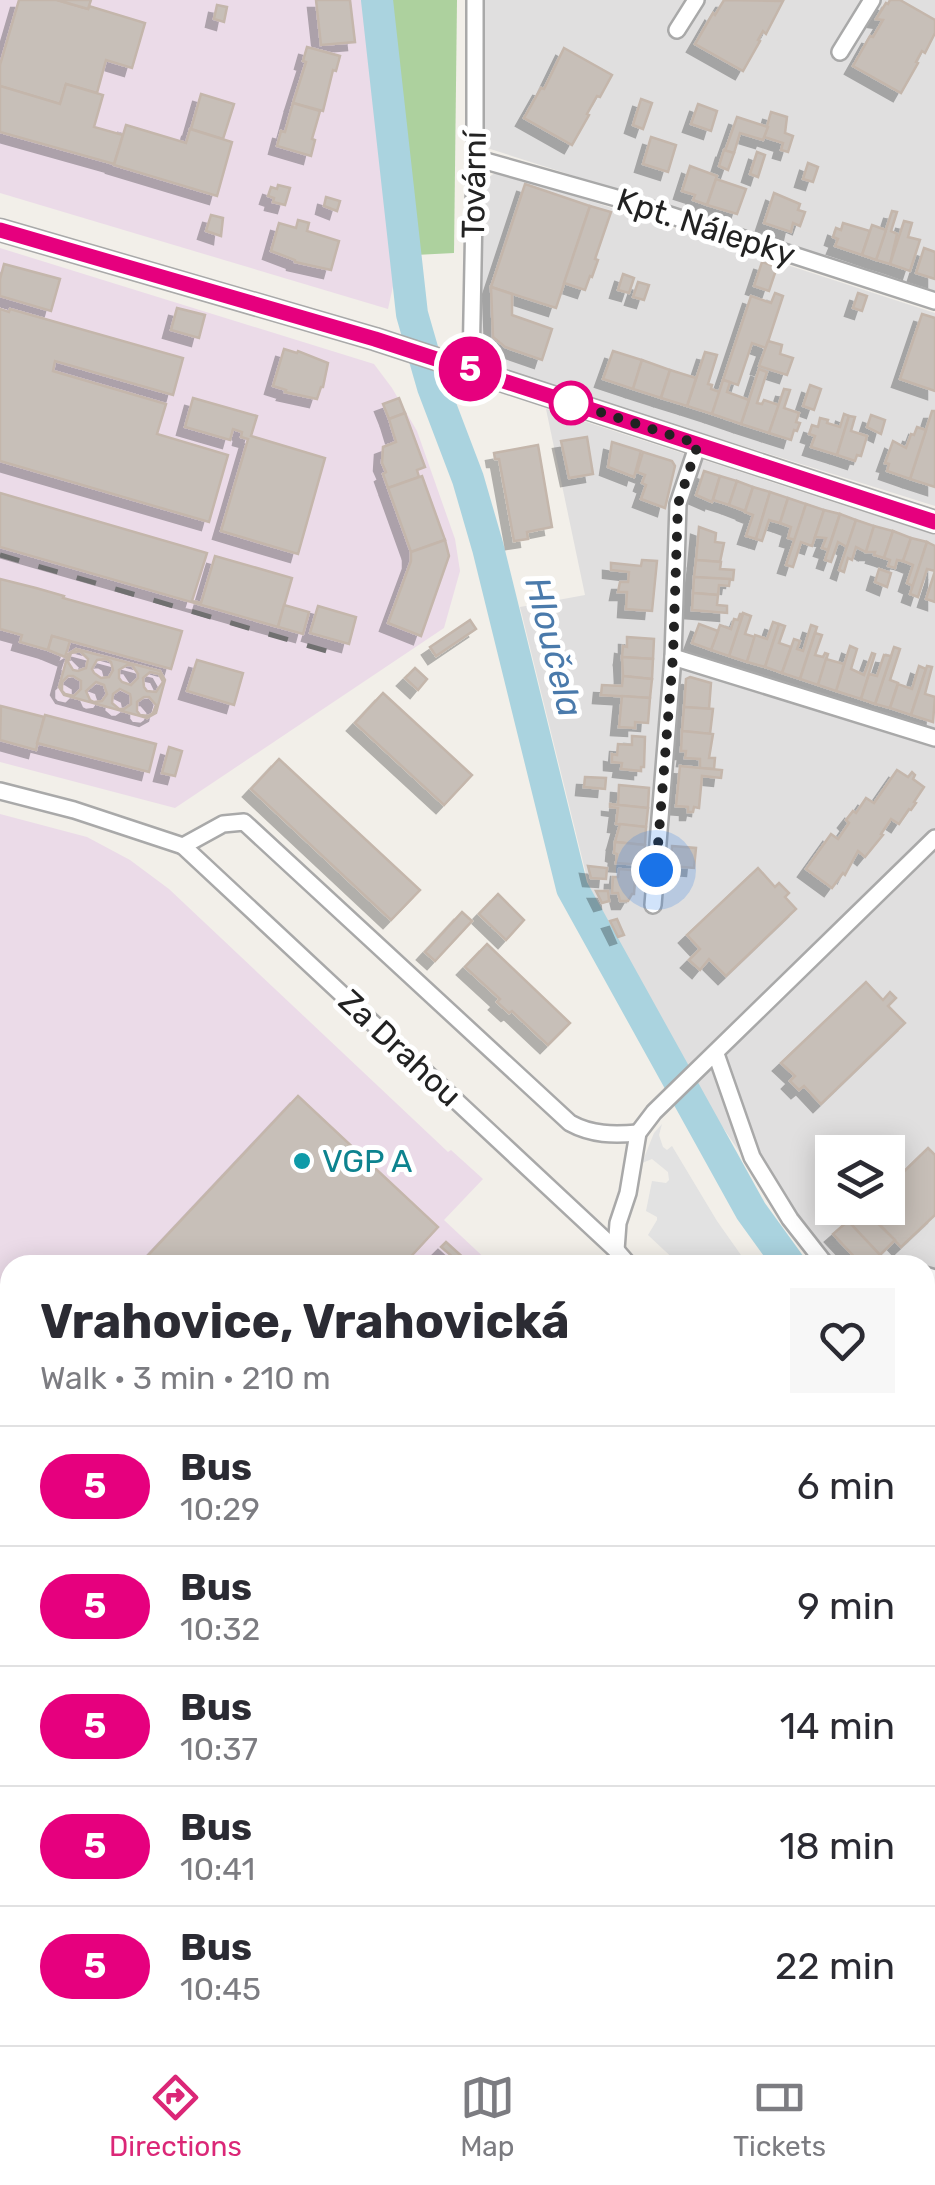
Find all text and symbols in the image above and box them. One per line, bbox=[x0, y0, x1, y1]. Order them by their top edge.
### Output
street label: Tovární bbox=[454, 129, 494, 239]
street label: Kpt. Nálepky bbox=[612, 180, 800, 274]
line badge: 5 bbox=[438, 336, 502, 402]
text: 5 bbox=[459, 348, 481, 390]
unlabelled marker bbox=[550, 382, 592, 424]
water label: Hloučela bbox=[516, 573, 592, 721]
your location bbox=[631, 845, 681, 895]
street label: Za Drahou bbox=[331, 982, 469, 1114]
map controls bbox=[815, 1135, 905, 1225]
button: layers bbox=[815, 1135, 905, 1225]
place label: VGP A bbox=[322, 1142, 412, 1180]
marker: VGP A bbox=[291, 1150, 313, 1172]
button: heart bbox=[790, 1288, 895, 1393]
text: Vrahovice, Vrahovická bbox=[40, 1293, 570, 1350]
text: Walk · 3 min · 210 m bbox=[40, 1359, 331, 1397]
text: Bus bbox=[180, 1444, 252, 1490]
text: 6 min bbox=[797, 1463, 895, 1509]
text: 5 bbox=[84, 1465, 106, 1507]
text: 10:29 bbox=[180, 1490, 260, 1528]
text: Bus bbox=[180, 1564, 252, 1610]
text: 9 min bbox=[797, 1583, 895, 1629]
text: 5 bbox=[84, 1585, 106, 1627]
text: 10:32 bbox=[180, 1610, 260, 1648]
text: Bus bbox=[180, 1684, 252, 1730]
text: 14 min bbox=[780, 1703, 895, 1749]
text: 5 bbox=[84, 1705, 106, 1747]
text: 10:37 bbox=[180, 1730, 258, 1768]
text: Bus bbox=[180, 1804, 252, 1850]
text: 18 min bbox=[779, 1823, 895, 1869]
text: 5 bbox=[84, 1825, 106, 1867]
text: 10:41 bbox=[180, 1850, 255, 1888]
text: Bus bbox=[180, 1924, 252, 1970]
text: 22 min bbox=[775, 1943, 895, 1989]
text: 5 bbox=[84, 1945, 106, 1987]
text: 10:45 bbox=[180, 1970, 261, 2008]
tab: Directions bbox=[109, 2070, 242, 2163]
tab: Map bbox=[460, 2070, 515, 2163]
tab: Tickets bbox=[733, 2070, 826, 2163]

